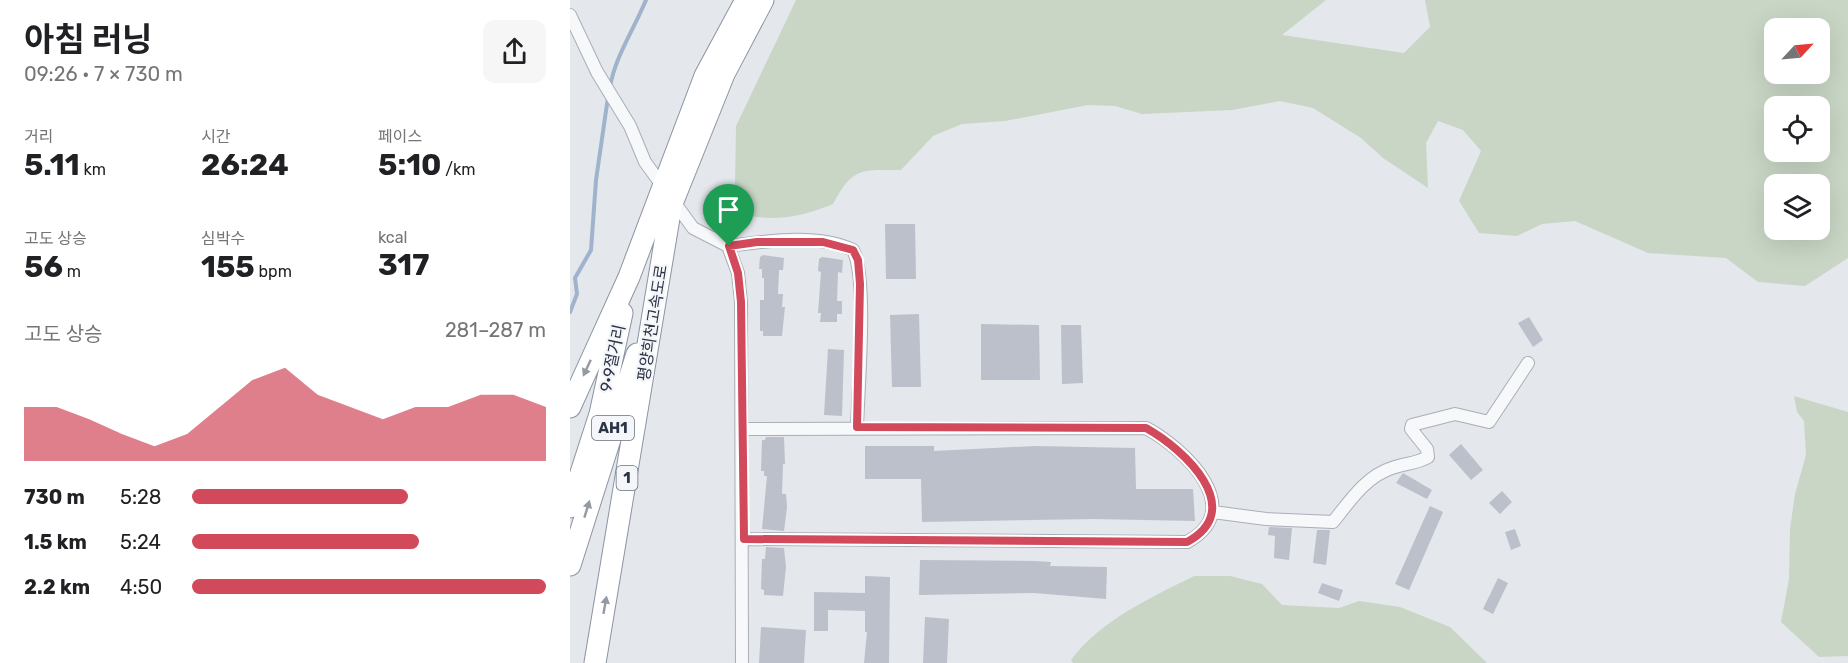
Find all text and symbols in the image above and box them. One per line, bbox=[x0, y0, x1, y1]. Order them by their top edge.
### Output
north arrow bbox=[1764, 18, 1830, 84]
map controls bbox=[1764, 18, 1830, 240]
text: 아침 러닝 bbox=[24, 20, 152, 59]
button: share bbox=[483, 20, 546, 83]
text: 09:26 · 7 × 730 m bbox=[24, 62, 183, 86]
button: locate bbox=[1764, 96, 1830, 162]
text: 거리 bbox=[24, 127, 53, 146]
text: 시간 bbox=[201, 127, 230, 146]
text: 페이스 bbox=[378, 127, 422, 146]
text: 5.11 bbox=[24, 147, 80, 183]
text: 26:24 bbox=[201, 147, 289, 183]
text: 5:10 bbox=[378, 147, 441, 183]
text: km bbox=[80, 160, 106, 179]
text: /km bbox=[441, 160, 476, 179]
button: layers bbox=[1764, 174, 1830, 240]
pin bbox=[703, 184, 754, 246]
icon: arrive bbox=[712, 193, 745, 226]
text: kcal bbox=[378, 228, 407, 247]
text: 고도 상승 bbox=[24, 229, 87, 248]
text: 심박수 bbox=[201, 229, 245, 248]
text: 317 bbox=[378, 247, 429, 283]
text: 56 bbox=[24, 249, 63, 285]
text: 155 bbox=[201, 249, 255, 285]
text: m bbox=[63, 262, 81, 281]
text: bpm bbox=[255, 262, 292, 281]
street label: 평양희천고속도로 bbox=[634, 263, 671, 383]
text: 281–287 m bbox=[445, 318, 546, 342]
text: 고도 상승 bbox=[24, 322, 103, 346]
street label: 9·9절거리 bbox=[596, 323, 629, 393]
one-way arrow bbox=[582, 359, 591, 376]
road number: AH1 bbox=[592, 416, 634, 440]
road number: 1 bbox=[616, 466, 638, 490]
text: 730 m bbox=[24, 485, 85, 509]
text: 5:28 bbox=[120, 485, 161, 509]
one-way arrow bbox=[583, 500, 593, 518]
text: 1.5 km bbox=[24, 530, 87, 554]
text: 5:24 bbox=[120, 530, 161, 554]
text: 2.2 km bbox=[24, 575, 90, 599]
text: 4:50 bbox=[120, 575, 162, 599]
one-way arrow bbox=[601, 596, 610, 615]

